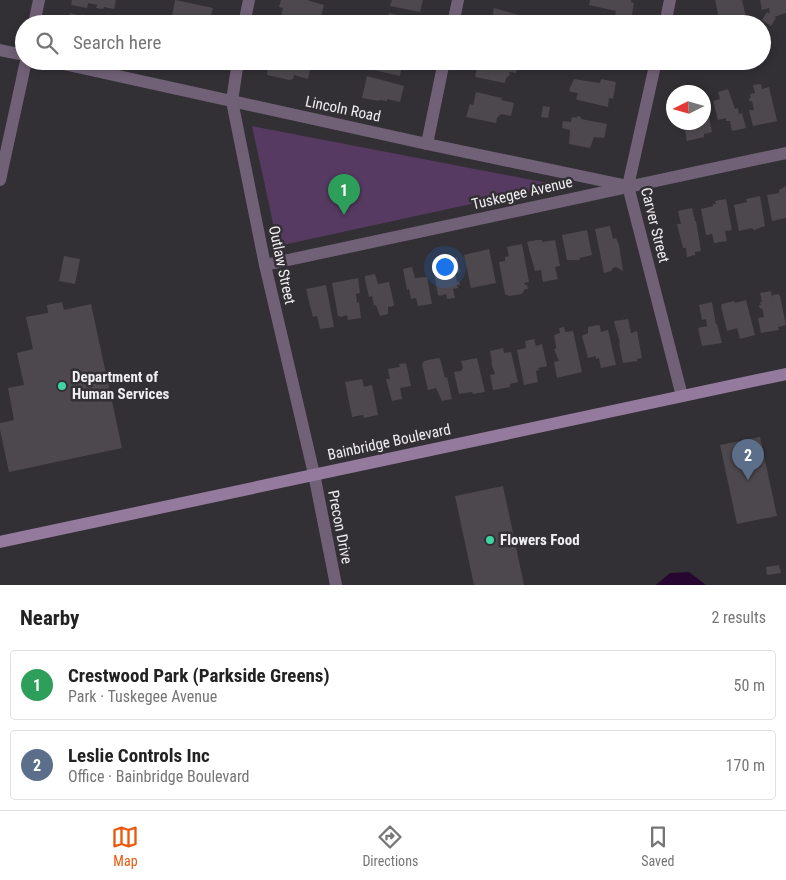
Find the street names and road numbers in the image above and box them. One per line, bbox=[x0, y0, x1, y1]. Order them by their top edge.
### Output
street label: Lincoln Road bbox=[304, 92, 382, 126]
street label: Tuskegee Avenue bbox=[470, 173, 574, 213]
street label: Carver Street bbox=[637, 186, 673, 264]
street label: Outlaw Street bbox=[265, 224, 299, 306]
street label: Bainbridge Boulevard bbox=[326, 420, 452, 464]
street label: Precon Drive bbox=[324, 489, 356, 565]

